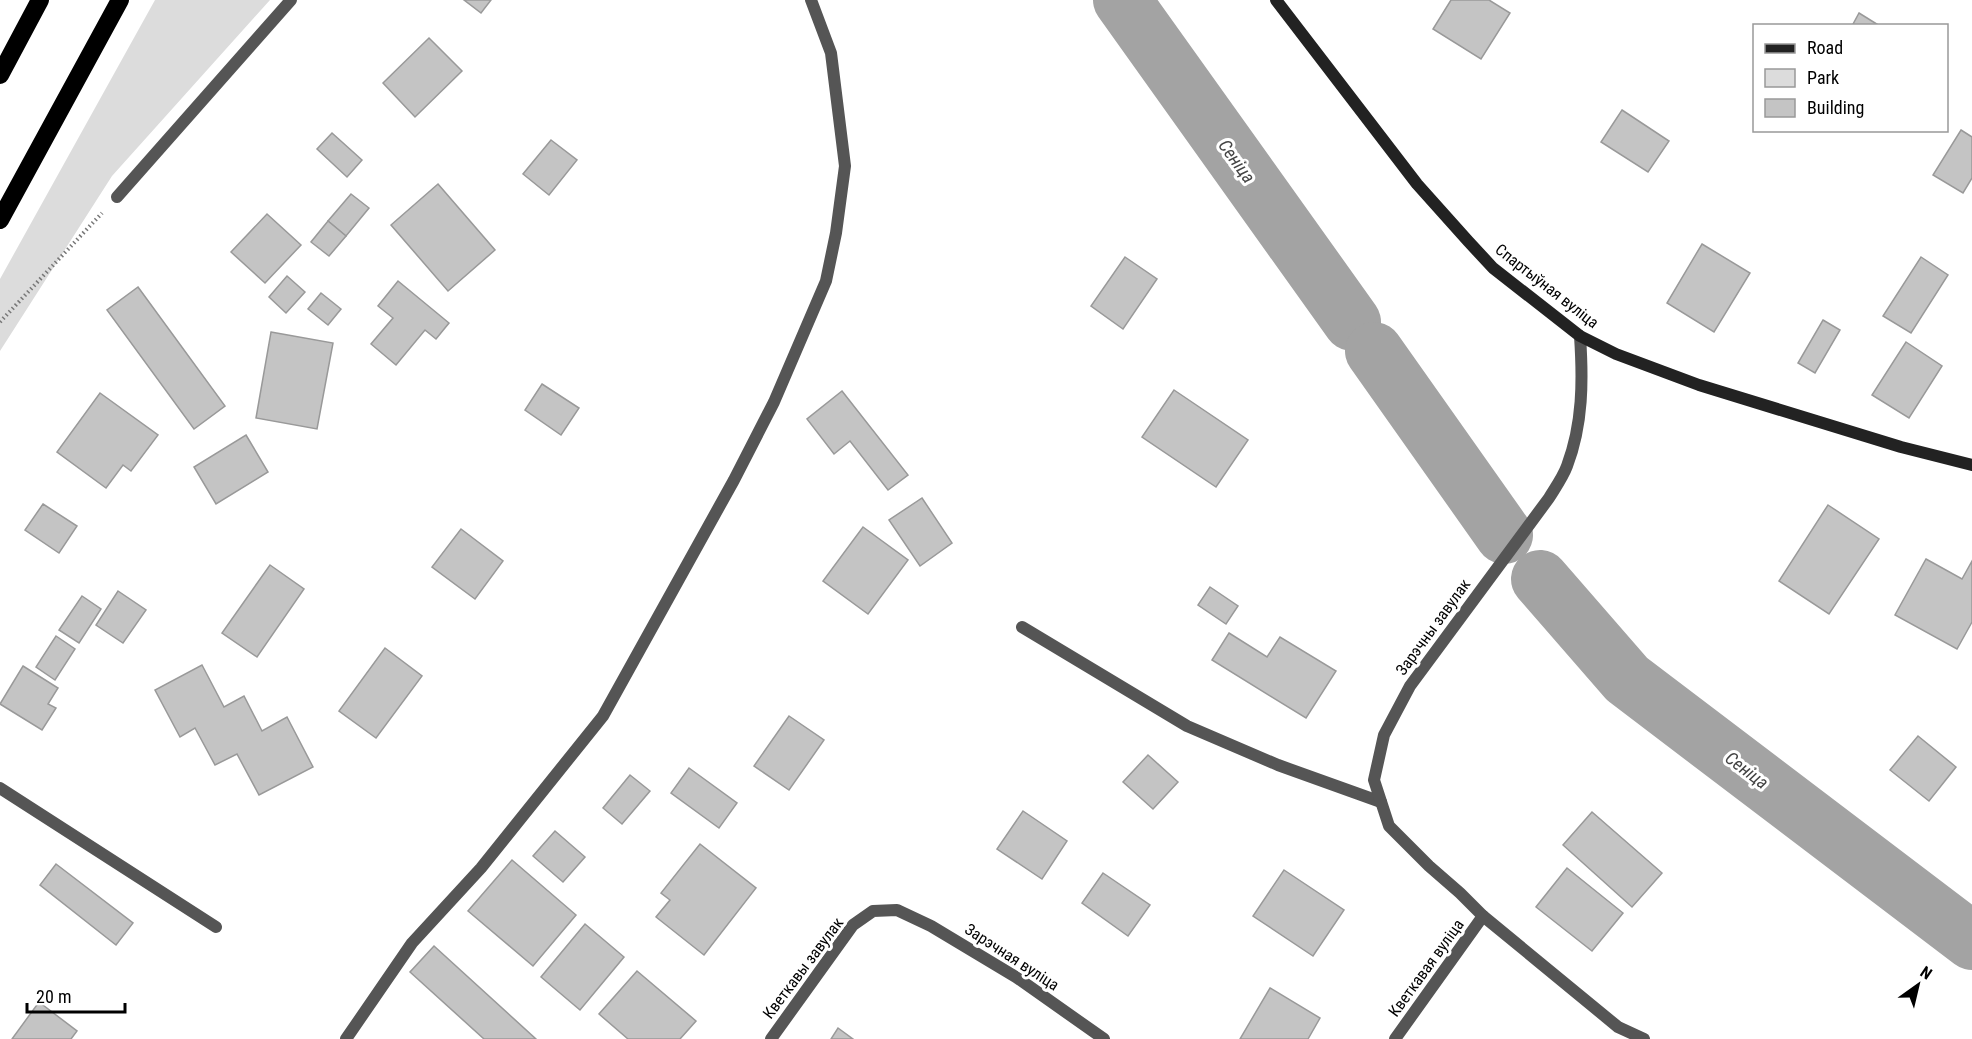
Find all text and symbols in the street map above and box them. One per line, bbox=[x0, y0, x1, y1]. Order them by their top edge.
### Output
legend bbox=[1753, 24, 1948, 132]
text: Road bbox=[1807, 37, 1843, 58]
text: Park bbox=[1807, 67, 1839, 88]
text: Building bbox=[1807, 97, 1864, 118]
water label: Сеніца bbox=[1214, 135, 1260, 187]
street label: Спартыўная вуліца bbox=[1492, 240, 1602, 332]
street label: Зарэчны завулак bbox=[1392, 575, 1474, 679]
water label: Сеніца bbox=[1721, 747, 1773, 793]
street label: Кветкавы завулак bbox=[759, 913, 847, 1022]
street label: Кветкавая вуліца bbox=[1384, 916, 1468, 1020]
street label: Зарэчная вуліца bbox=[961, 919, 1063, 995]
north arrow bbox=[1888, 955, 1948, 1015]
text: N bbox=[1917, 962, 1935, 984]
scale bar bbox=[27, 976, 124, 1014]
text: 20 m bbox=[36, 986, 71, 1007]

